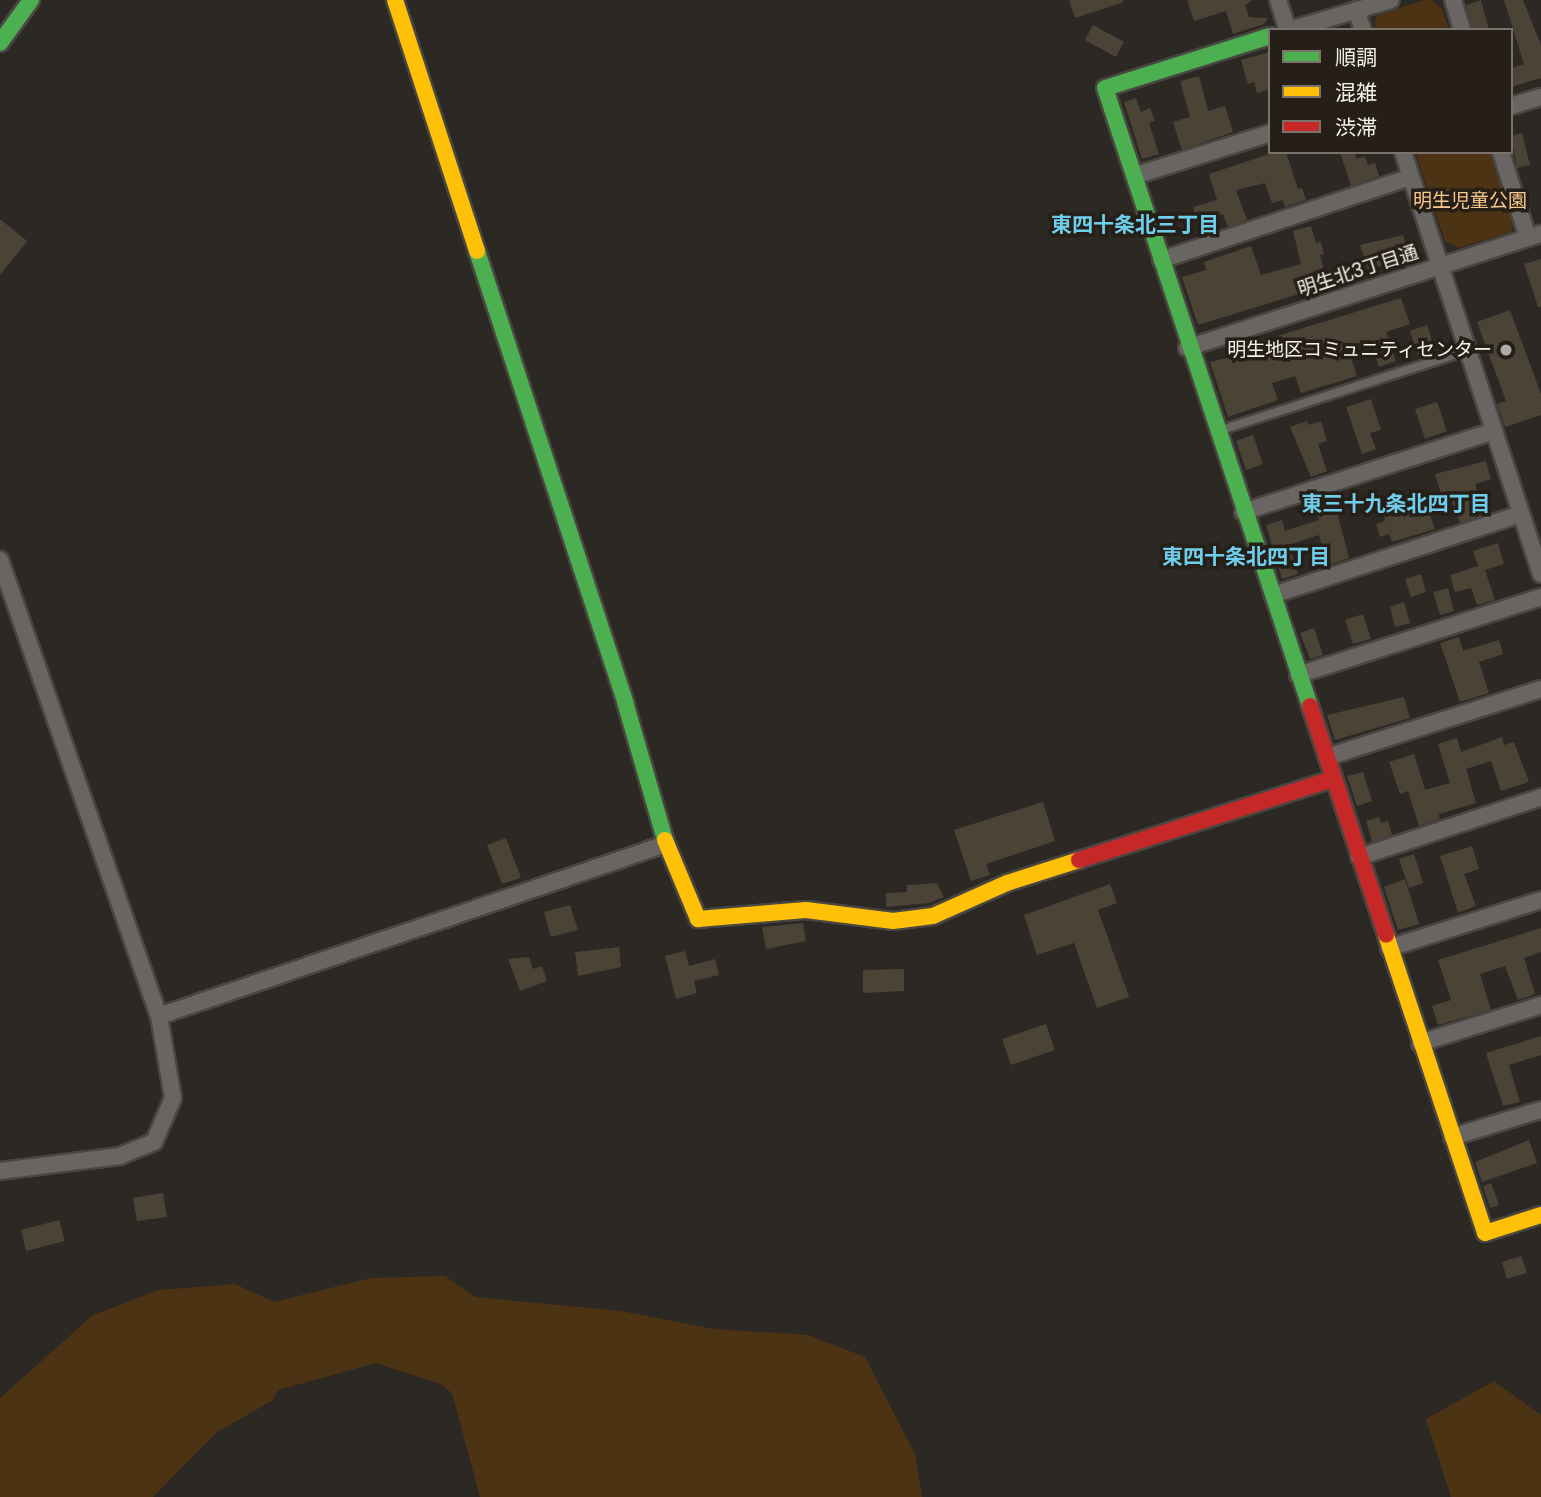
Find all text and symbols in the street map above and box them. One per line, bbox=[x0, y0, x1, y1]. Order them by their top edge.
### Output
legend bbox=[1268, 28, 1513, 154]
text: 順調 bbox=[1335, 43, 1377, 72]
text: 混雑 bbox=[1335, 78, 1377, 107]
text: 渋滞 bbox=[1335, 113, 1377, 142]
park label: 明生児童公園 bbox=[1413, 190, 1527, 212]
district label: 東四十条北三丁目 bbox=[1051, 212, 1219, 238]
street label: 明生北3丁目通 bbox=[1295, 241, 1421, 301]
place label: 明生地区コミュニティセンター bbox=[1226, 339, 1492, 361]
marker: 明生地区コミュニティセンター bbox=[1498, 342, 1514, 358]
district label: 東三十九条北四丁目 bbox=[1302, 491, 1490, 517]
district label: 東四十条北四丁目 bbox=[1162, 544, 1330, 570]

